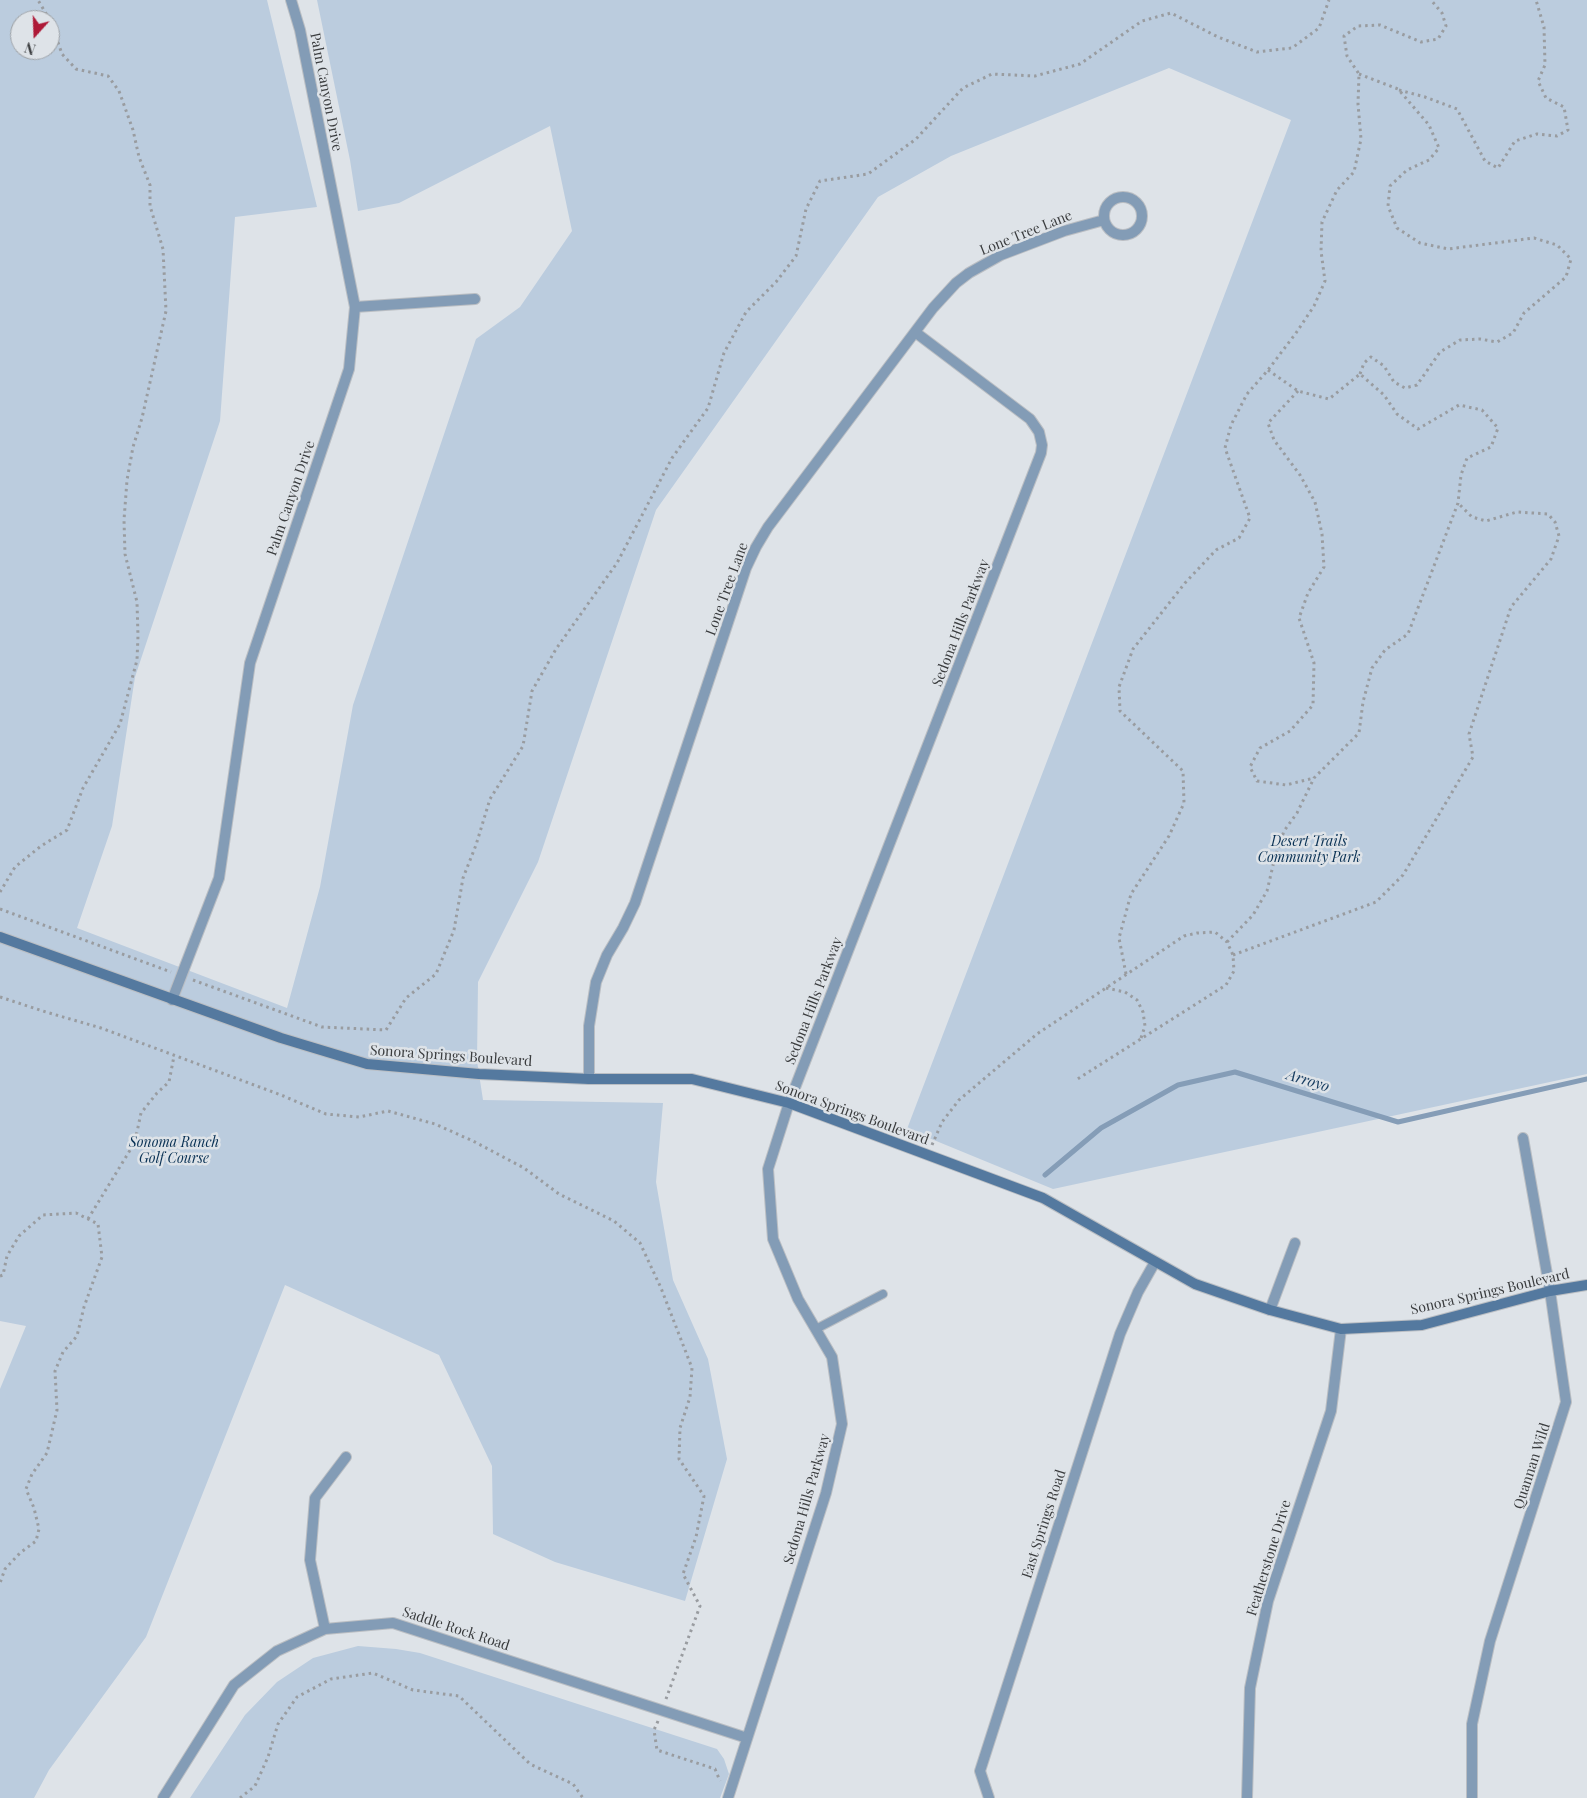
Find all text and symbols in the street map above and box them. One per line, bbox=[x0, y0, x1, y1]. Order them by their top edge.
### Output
north arrow bbox=[10, 10, 60, 60]
street label: Palm Canyon Drive bbox=[306, 31, 346, 153]
text: N bbox=[22, 38, 38, 59]
street label: Lone Tree Lane bbox=[978, 207, 1074, 259]
street label: Palm Canyon Drive bbox=[263, 438, 319, 558]
street label: Lone Tree Lane bbox=[702, 540, 752, 638]
street label: Sedona Hills Parkway bbox=[929, 557, 993, 689]
park label: Desert Trails Community Park bbox=[1258, 834, 1360, 866]
street label: Sedona Hills Parkway bbox=[782, 935, 846, 1067]
street label: Sonora Springs Boulevard bbox=[369, 1042, 533, 1070]
water label: Arroyo bbox=[1284, 1066, 1332, 1096]
street label: Sonora Springs Boulevard bbox=[773, 1077, 931, 1149]
park label: Sonoma Ranch Golf Course bbox=[129, 1135, 219, 1168]
street label: Sonora Springs Boulevard bbox=[1409, 1266, 1571, 1318]
street label: Quannan Wild bbox=[1510, 1421, 1554, 1511]
street label: Sedona Hills Parkway bbox=[780, 1432, 834, 1566]
street label: East Springs Road bbox=[1018, 1467, 1070, 1581]
street label: Featherstone Drive bbox=[1243, 1498, 1295, 1618]
street label: Saddle Rock Road bbox=[400, 1604, 512, 1654]

